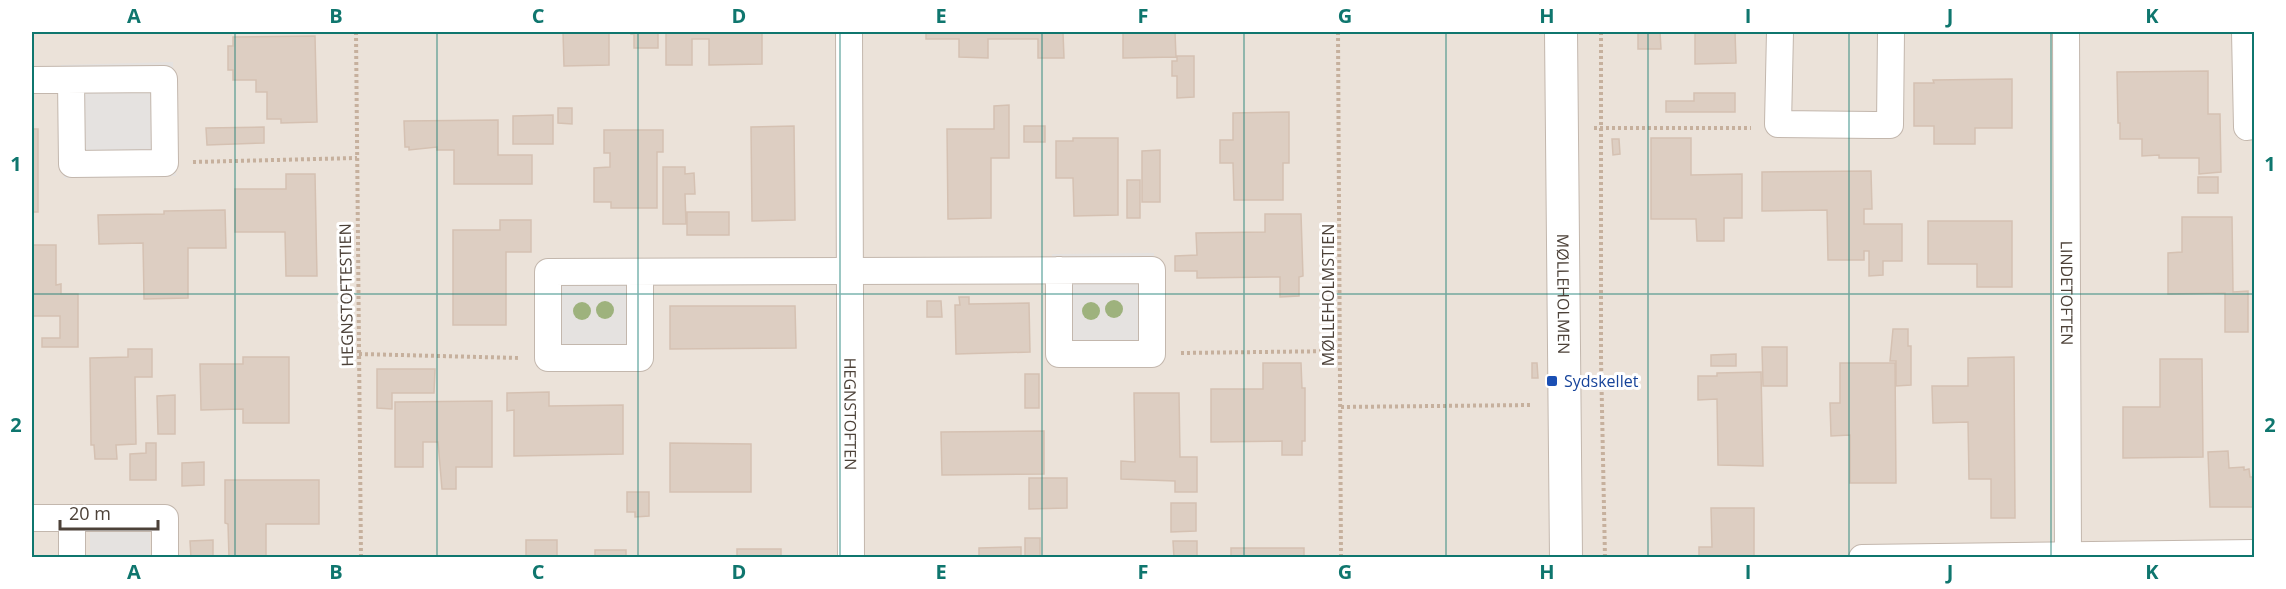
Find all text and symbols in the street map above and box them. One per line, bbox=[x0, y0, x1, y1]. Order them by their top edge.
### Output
text: A bbox=[127, 2, 141, 29]
text: B bbox=[329, 2, 343, 29]
text: C bbox=[532, 2, 545, 29]
text: D bbox=[732, 2, 746, 29]
text: E bbox=[935, 2, 947, 29]
text: F bbox=[1138, 2, 1148, 29]
text: G bbox=[1338, 2, 1352, 29]
text: H bbox=[1539, 2, 1555, 29]
text: I bbox=[1745, 2, 1751, 29]
text: J bbox=[1945, 2, 1953, 29]
text: K bbox=[2145, 2, 2159, 29]
text: 1 bbox=[10, 150, 22, 177]
text: 1 bbox=[2264, 150, 2276, 177]
street label: HEGNSTOFTESTIEN bbox=[334, 223, 358, 367]
street label: MØLLEHOLMSTIEN bbox=[1317, 224, 1339, 366]
street label: MØLLEHOLMEN bbox=[1552, 234, 1575, 354]
street label: LINDETOFTEN bbox=[2056, 241, 2078, 345]
street label: HEGNSTOFTEN bbox=[839, 358, 862, 470]
place label: Sydskellet bbox=[1564, 370, 1639, 392]
marker: Sydskellet bbox=[1545, 374, 1559, 388]
text: 2 bbox=[10, 411, 22, 438]
text: 2 bbox=[2264, 411, 2276, 438]
scale bar bbox=[60, 493, 158, 531]
text: 20 m bbox=[69, 501, 111, 525]
text: A bbox=[127, 558, 141, 585]
text: B bbox=[329, 558, 343, 585]
text: C bbox=[532, 558, 545, 585]
text: D bbox=[732, 558, 746, 585]
text: E bbox=[935, 558, 947, 585]
text: F bbox=[1138, 558, 1148, 585]
text: G bbox=[1338, 558, 1352, 585]
text: H bbox=[1539, 558, 1555, 585]
text: I bbox=[1745, 558, 1751, 585]
text: J bbox=[1945, 558, 1953, 585]
text: K bbox=[2145, 558, 2159, 585]

